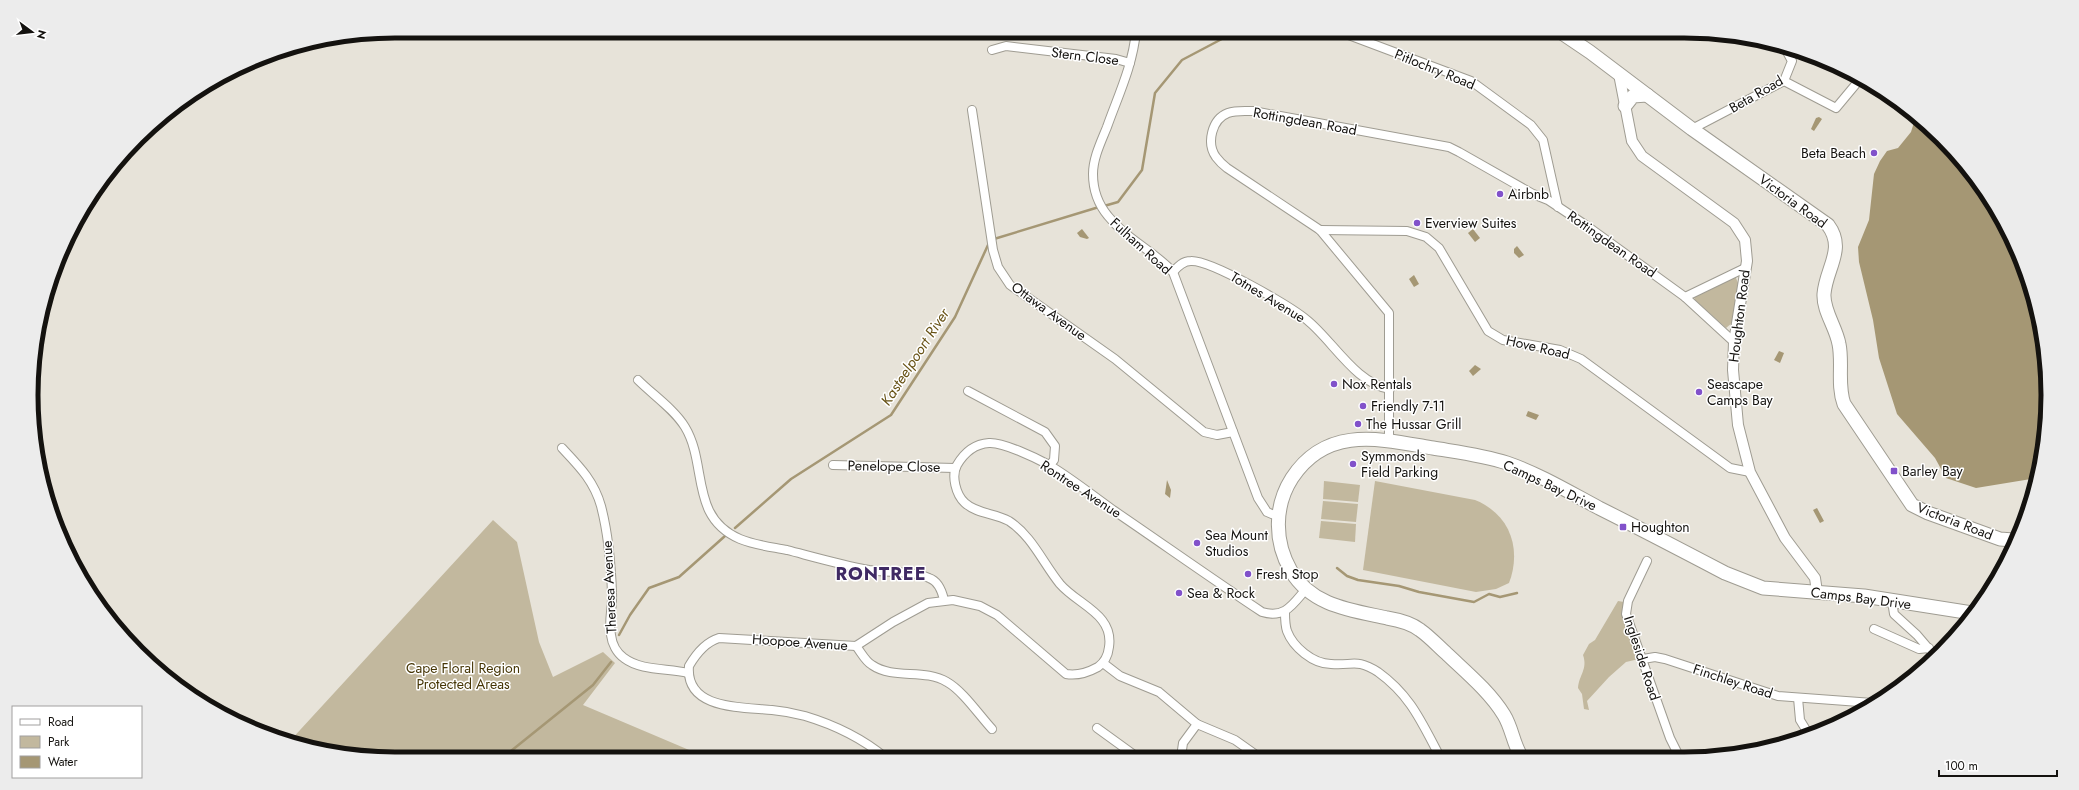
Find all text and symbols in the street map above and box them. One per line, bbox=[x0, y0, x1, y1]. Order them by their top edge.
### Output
north arrow bbox=[12, 12, 52, 52]
text: N bbox=[33, 28, 51, 41]
street label: Stern Close bbox=[1050, 42, 1120, 70]
street label: Pitlochry Road bbox=[1392, 44, 1478, 94]
street label: Beta Road bbox=[1725, 70, 1787, 118]
street label: Rottingdean Road bbox=[1252, 102, 1358, 140]
place label: Beta Beach bbox=[1801, 143, 1866, 163]
marker: Beta Beach bbox=[1869, 148, 1879, 158]
street label: Victoria Road bbox=[1755, 169, 1831, 233]
place label: Airbnb bbox=[1508, 184, 1549, 204]
marker: Airbnb bbox=[1495, 189, 1505, 199]
street label: Rottingdean Road bbox=[1563, 206, 1661, 282]
street label: Fulham Road bbox=[1106, 213, 1176, 279]
place label: Everview Suites bbox=[1425, 213, 1517, 233]
marker: Everview Suites bbox=[1412, 218, 1422, 228]
street label: Totnes Avenue bbox=[1227, 267, 1309, 327]
street label: Houghton Road bbox=[1723, 269, 1755, 363]
street label: Ottawa Avenue bbox=[1007, 277, 1091, 345]
water label: Kasteelpoort River bbox=[875, 303, 955, 410]
street label: Hove Road bbox=[1504, 330, 1572, 364]
place label: Nox Rentals bbox=[1342, 374, 1412, 394]
place label: Seascape Camps Bay bbox=[1707, 374, 1774, 410]
marker: Nox Rentals bbox=[1329, 379, 1339, 389]
marker: Seascape Camps Bay bbox=[1694, 387, 1704, 397]
place label: Friendly 7-11 bbox=[1371, 396, 1445, 416]
marker: Friendly 7-11 bbox=[1358, 401, 1368, 411]
place label: The Hussar Grill bbox=[1366, 414, 1461, 434]
marker: The Hussar Grill bbox=[1353, 419, 1363, 429]
place label: Symmonds Field Parking bbox=[1361, 446, 1438, 482]
street label: Penelope Close bbox=[848, 455, 940, 477]
street label: Rontree Avenue bbox=[1037, 455, 1125, 523]
street label: Camps Bay Drive bbox=[1500, 455, 1600, 515]
marker: Symmonds Field Parking bbox=[1348, 459, 1358, 469]
place label: Barley Bay bbox=[1902, 461, 1963, 481]
marker: Barley Bay bbox=[1889, 466, 1899, 476]
street label: Victoria Road bbox=[1914, 497, 1996, 545]
place label: Houghton bbox=[1631, 517, 1690, 537]
marker: Houghton bbox=[1618, 522, 1628, 532]
place label: Sea Mount Studios bbox=[1205, 525, 1268, 561]
marker: Sea Mount Studios bbox=[1192, 538, 1202, 548]
street label: Theresa Avenue bbox=[597, 540, 621, 634]
district label: RONTREE bbox=[835, 561, 927, 587]
place label: Fresh Stop bbox=[1256, 564, 1318, 584]
marker: Fresh Stop bbox=[1243, 569, 1253, 579]
street label: Camps Bay Drive bbox=[1810, 582, 1912, 614]
place label: Sea & Rock bbox=[1187, 583, 1256, 603]
marker: Sea & Rock bbox=[1174, 588, 1184, 598]
street label: Ingleside Road bbox=[1619, 613, 1665, 703]
street label: Hoopoe Avenue bbox=[751, 629, 849, 655]
park label: Cape Floral Region Protected Areas bbox=[406, 658, 520, 694]
street label: Finchley Road bbox=[1691, 659, 1775, 703]
legend bbox=[12, 706, 142, 778]
text: Road bbox=[48, 713, 74, 731]
text: Park bbox=[48, 733, 70, 751]
scale bar bbox=[1939, 752, 2057, 778]
text: Water bbox=[48, 753, 79, 771]
text: 100 m bbox=[1945, 757, 1978, 775]

